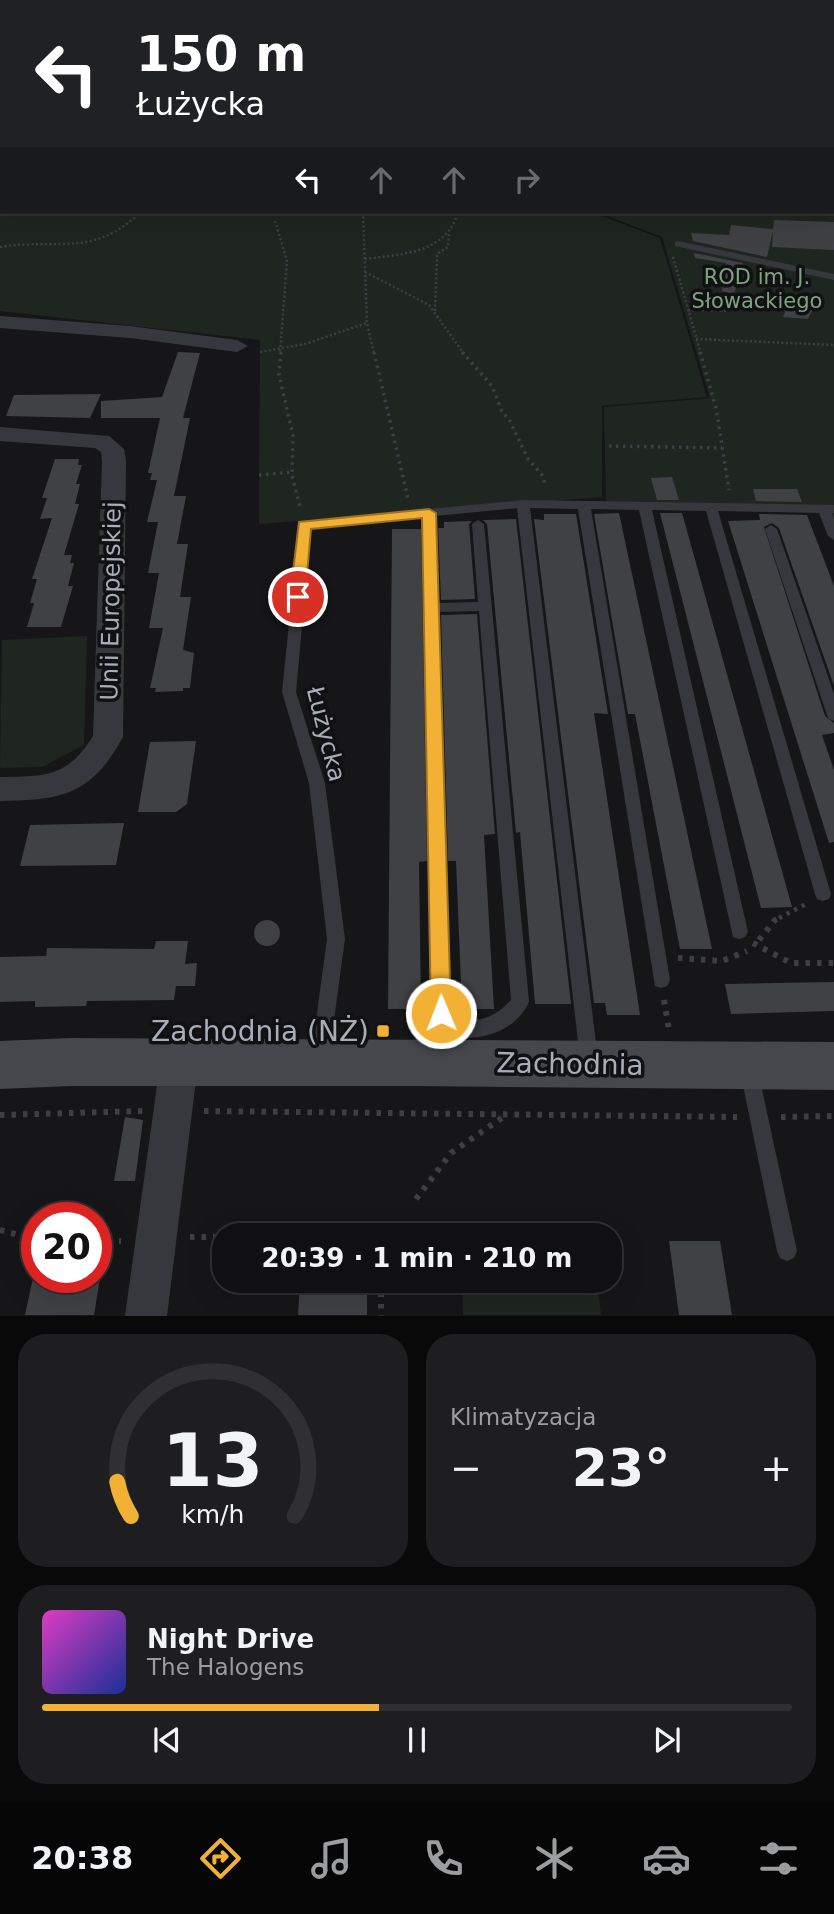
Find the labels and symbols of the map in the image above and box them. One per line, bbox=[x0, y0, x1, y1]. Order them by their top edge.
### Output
park label: ROD im. J. Słowackiego bbox=[692, 265, 822, 313]
street label: Unii Europejskiej bbox=[95, 501, 127, 701]
pin bbox=[268, 567, 328, 627]
street label: Łużycka bbox=[300, 683, 351, 784]
position arrow bbox=[404, 976, 478, 1050]
place label: Zachodnia (NŻ) bbox=[151, 1015, 369, 1048]
marker: Zachodnia (NŻ) bbox=[375, 1023, 391, 1039]
street label: Zachodnia bbox=[496, 1046, 644, 1082]
speed limit sign: 20 bbox=[21, 1202, 112, 1293]

